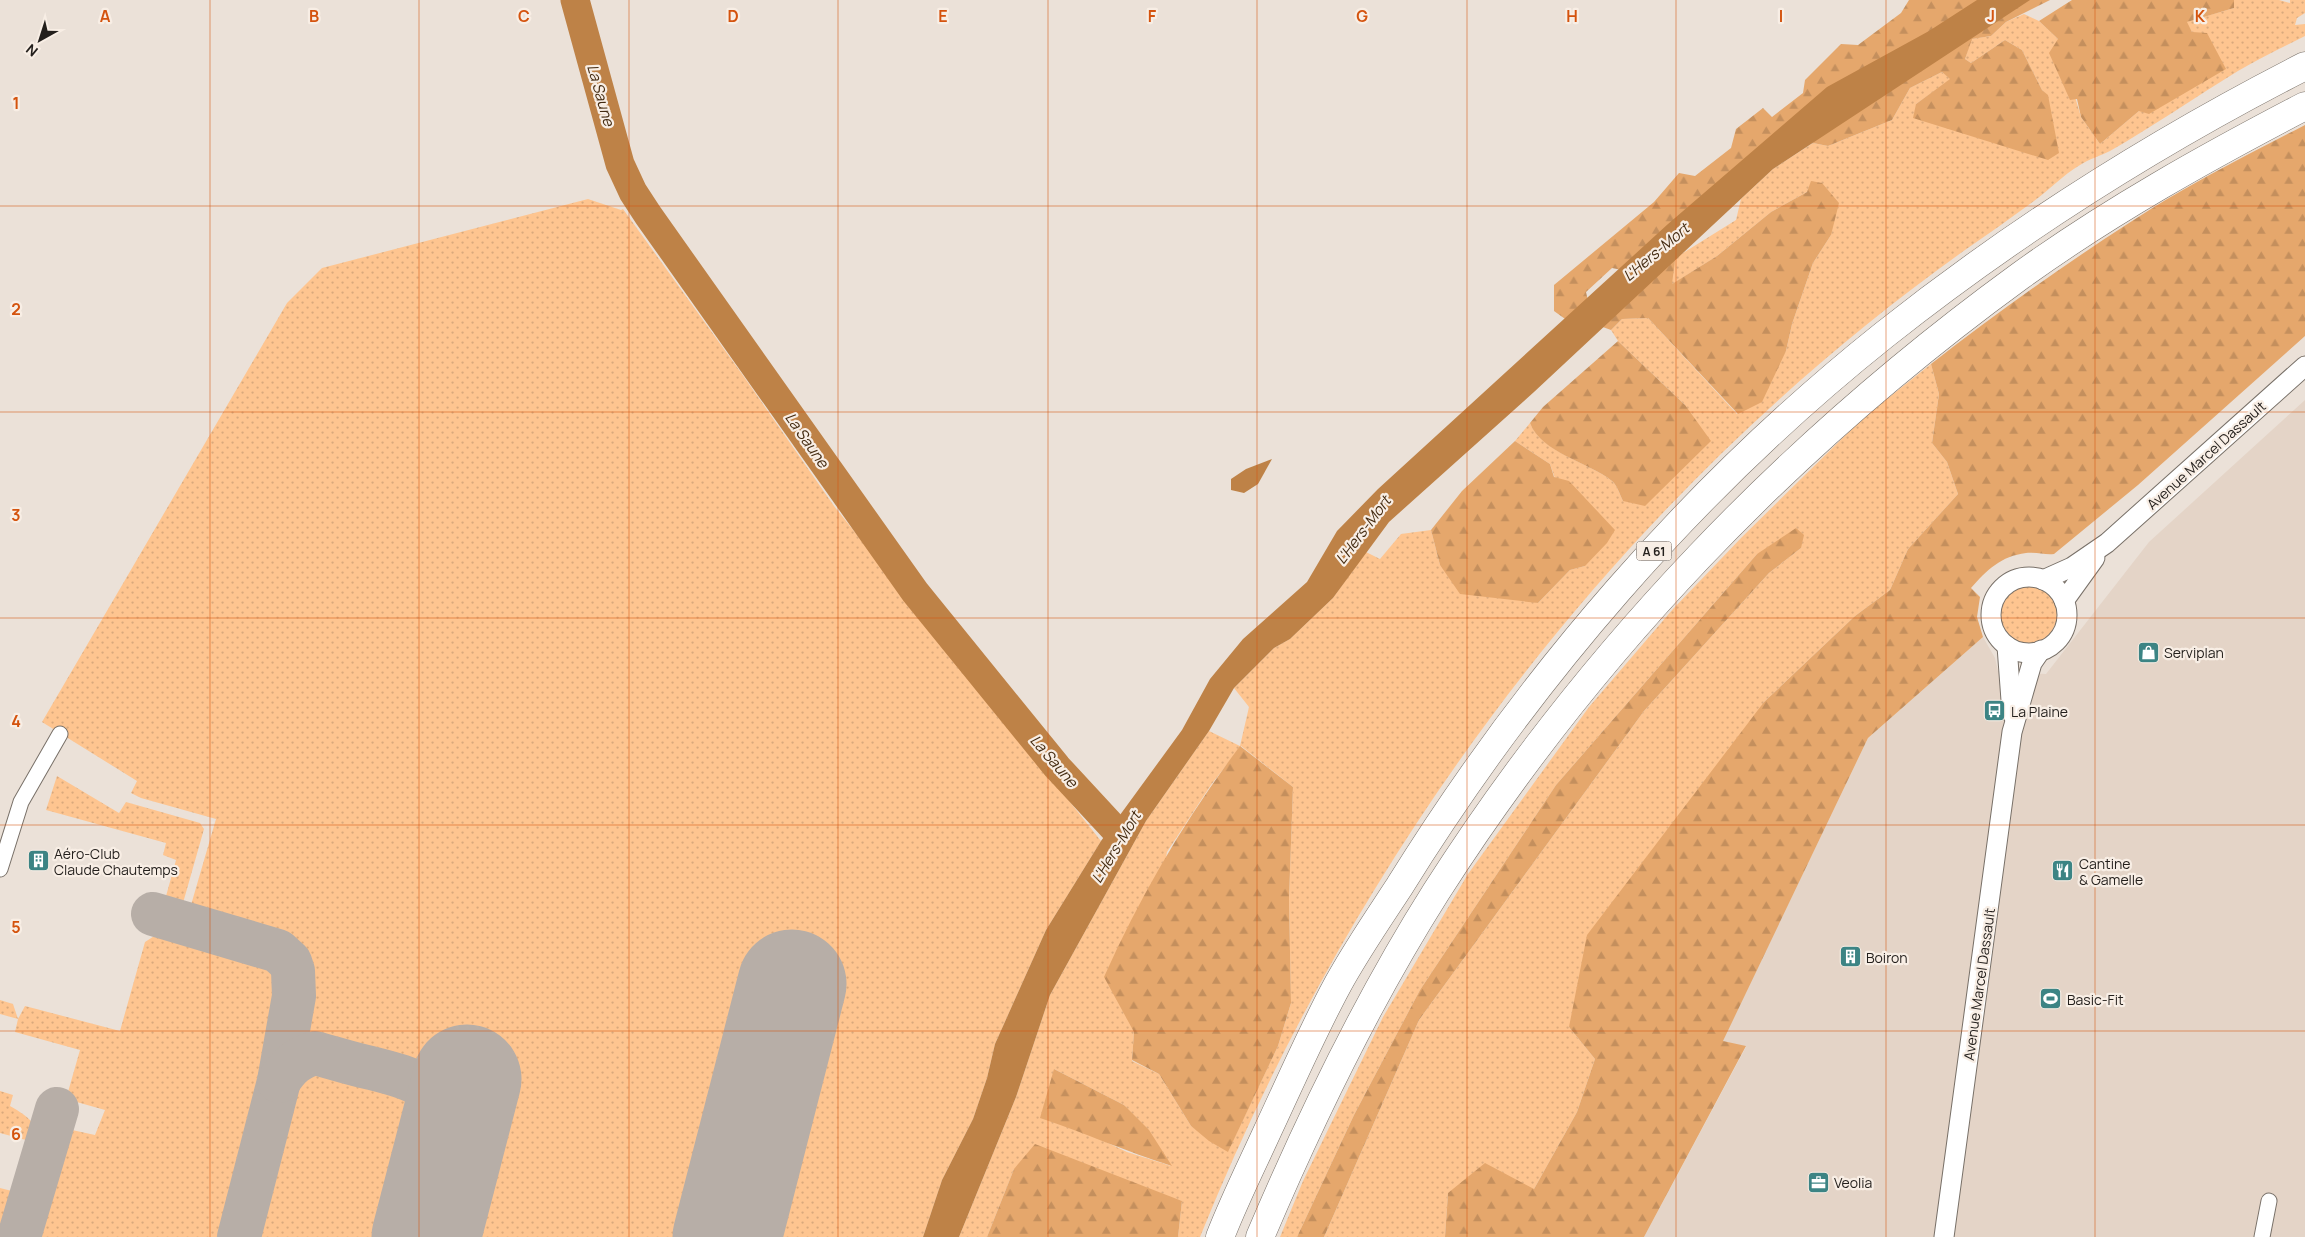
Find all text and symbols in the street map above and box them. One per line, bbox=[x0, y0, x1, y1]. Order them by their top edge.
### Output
text: A bbox=[100, 5, 111, 27]
text: B bbox=[309, 5, 319, 27]
text: C bbox=[518, 5, 530, 27]
text: D bbox=[727, 5, 739, 27]
text: E bbox=[938, 5, 948, 27]
text: F bbox=[1148, 5, 1157, 27]
text: G bbox=[1356, 5, 1368, 27]
text: H bbox=[1566, 5, 1578, 27]
text: I bbox=[1779, 5, 1783, 27]
text: J bbox=[1987, 5, 1995, 27]
text: K bbox=[2195, 5, 2206, 27]
north arrow bbox=[15, 15, 65, 65]
text: N bbox=[22, 40, 41, 61]
water label: La Saune bbox=[582, 62, 620, 129]
text: 1 bbox=[12, 92, 20, 114]
water label: L'Hers-Mort bbox=[1619, 217, 1695, 286]
text: 2 bbox=[11, 298, 21, 320]
street label: Avenue Marcel Dassault bbox=[2142, 396, 2270, 514]
water label: La Saune bbox=[780, 408, 834, 473]
water label: L'Hers-Mort bbox=[1330, 490, 1397, 568]
text: 3 bbox=[11, 504, 21, 526]
road number: A 61 bbox=[1636, 542, 1672, 560]
shop icon: Serviplan bbox=[2136, 640, 2160, 664]
place label: Serviplan bbox=[2164, 643, 2224, 662]
bus stop icon: La Plaine bbox=[1983, 699, 2007, 723]
place label: La Plaine bbox=[2011, 702, 2068, 721]
text: 4 bbox=[11, 710, 21, 732]
water label: La Saune bbox=[1025, 730, 1083, 793]
water label: L'Hers-Mort bbox=[1086, 805, 1147, 887]
place label: Aéro-Club Claude Chautemps bbox=[54, 844, 178, 879]
building icon: Aéro-Club Claude Chautemps bbox=[26, 849, 50, 873]
place label: Cantine & Gamelle bbox=[2079, 854, 2143, 889]
restaurant icon: Cantine & Gamelle bbox=[2051, 859, 2075, 883]
street label: Avenue Marcel Dassault bbox=[1959, 906, 1999, 1061]
text: 5 bbox=[11, 916, 21, 938]
building icon: Boiron bbox=[1838, 945, 1862, 969]
place label: Boiron bbox=[1866, 948, 1908, 967]
sports icon: Basic-Fit bbox=[2039, 987, 2063, 1011]
place label: Basic-Fit bbox=[2067, 990, 2124, 1009]
text: 6 bbox=[11, 1123, 21, 1145]
office icon: Veolia bbox=[1806, 1170, 1830, 1194]
place label: Veolia bbox=[1834, 1173, 1872, 1192]

